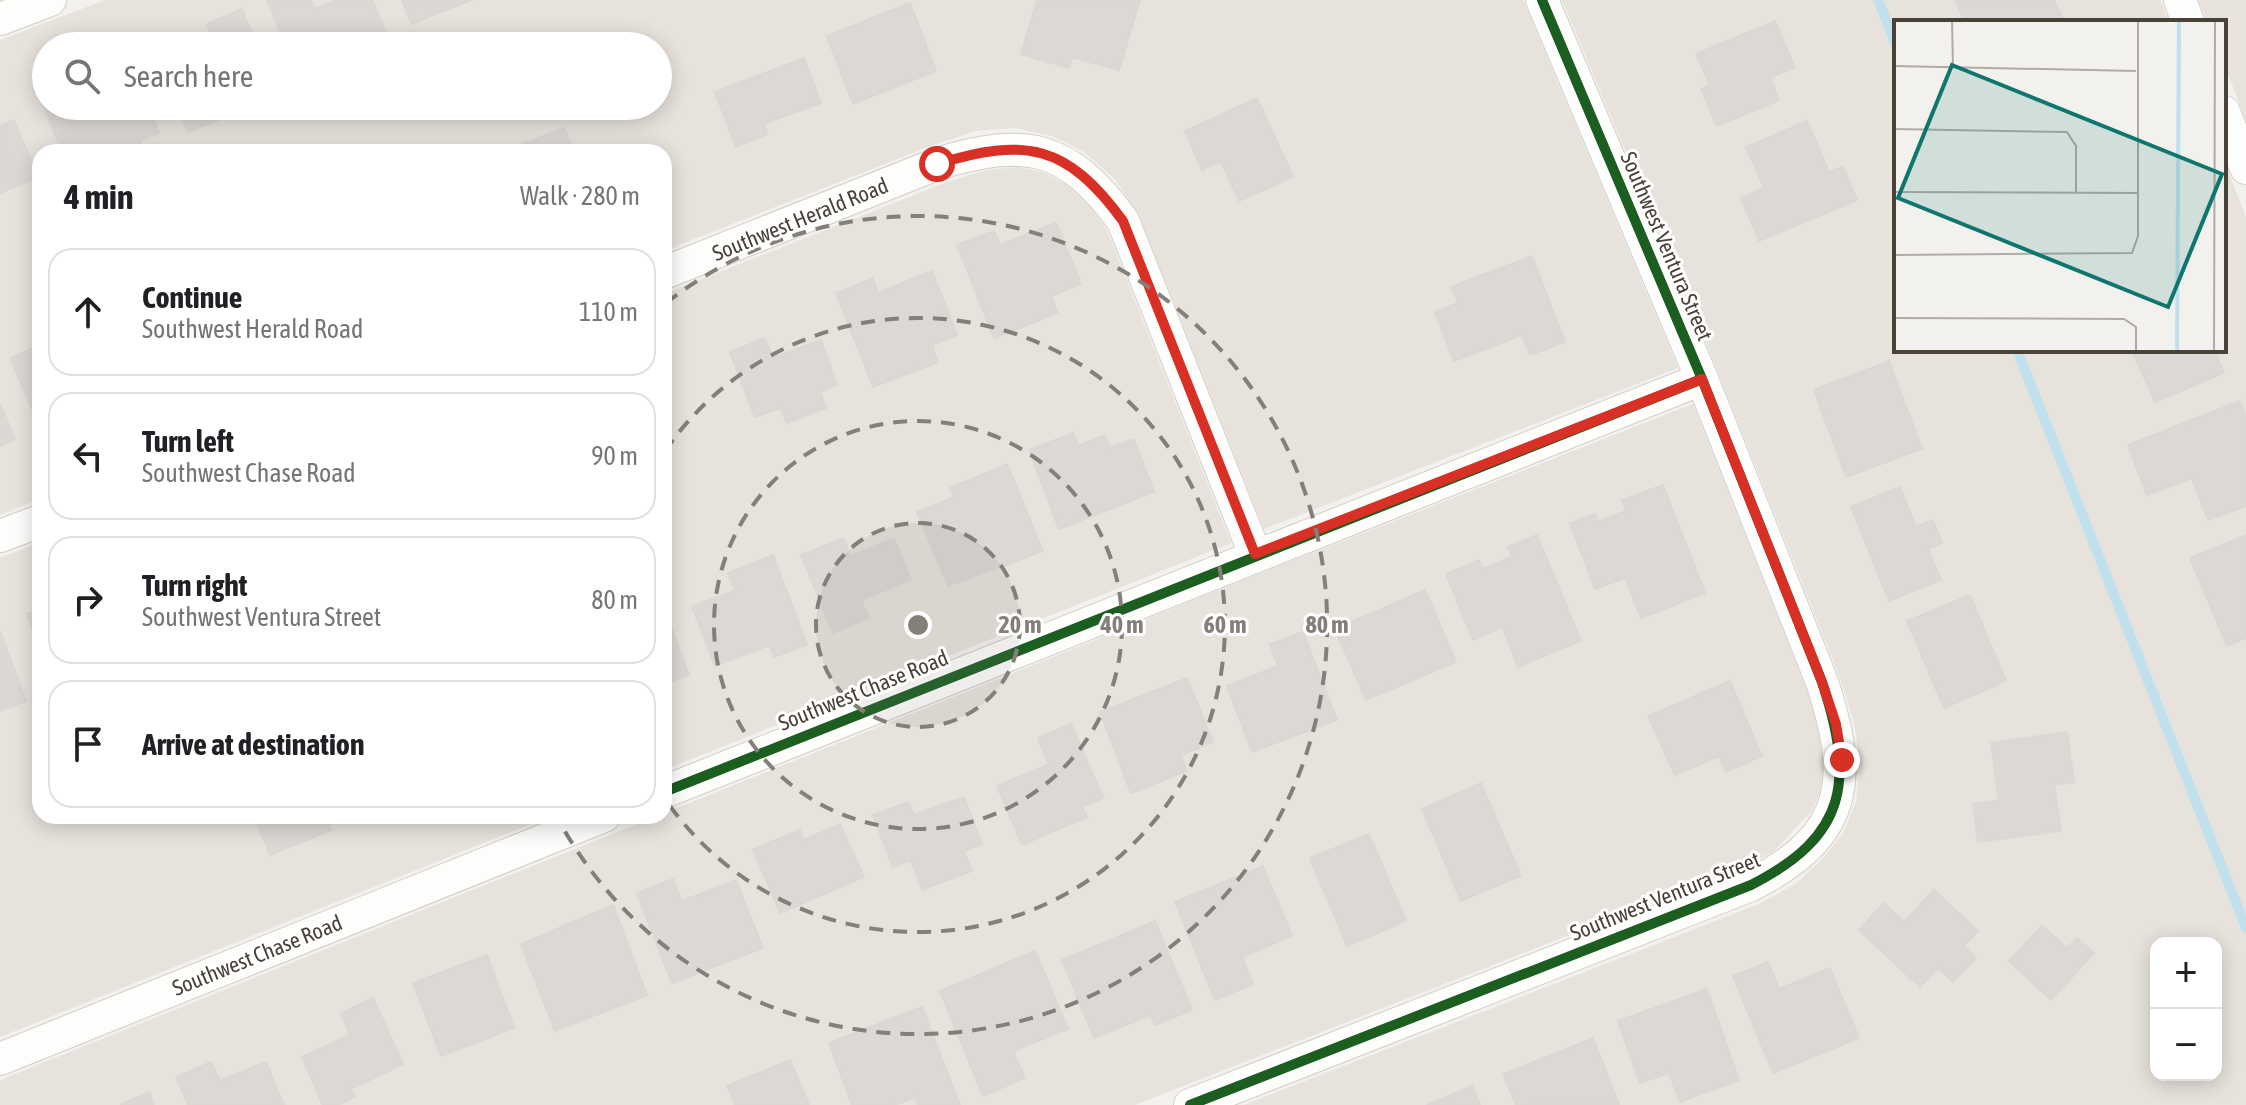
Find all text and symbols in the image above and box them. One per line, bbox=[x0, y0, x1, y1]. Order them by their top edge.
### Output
inset map bbox=[1894, 20, 2226, 352]
search box bbox=[32, 32, 672, 120]
icon: search bbox=[60, 54, 104, 98]
text: Search here bbox=[124, 59, 253, 93]
route start bbox=[919, 146, 955, 182]
street label: Southwest Ventura Street bbox=[1615, 148, 1719, 344]
street label: Southwest Herald Road bbox=[708, 172, 892, 266]
text: 4 min bbox=[64, 177, 133, 216]
text: Walk · 280 m bbox=[520, 181, 640, 211]
text: Continue bbox=[142, 280, 242, 314]
icon: ahead bbox=[66, 290, 110, 334]
text: 110 m bbox=[579, 297, 638, 327]
text: Southwest Herald Road bbox=[142, 314, 363, 344]
text: Turn left bbox=[142, 424, 234, 458]
icon: left bbox=[66, 434, 110, 478]
text: 90 m bbox=[591, 441, 638, 471]
text: Southwest Chase Road bbox=[142, 458, 356, 488]
text: Turn right bbox=[142, 568, 248, 602]
icon: right bbox=[66, 578, 110, 622]
text: 80 m bbox=[591, 585, 638, 615]
text: Southwest Ventura Street bbox=[142, 602, 381, 632]
centre of rings bbox=[904, 611, 932, 639]
text: 20 m bbox=[998, 611, 1042, 638]
text: 40 m bbox=[1099, 611, 1144, 638]
text: 60 m bbox=[1203, 611, 1247, 638]
text: 80 m bbox=[1305, 611, 1349, 638]
street label: Southwest Chase Road bbox=[774, 644, 952, 736]
icon: arrive bbox=[66, 722, 110, 766]
text: Arrive at destination bbox=[142, 727, 364, 761]
route end bbox=[1824, 742, 1860, 778]
street label: Southwest Ventura Street bbox=[1566, 846, 1764, 946]
street label: Southwest Chase Road bbox=[168, 909, 346, 1001]
map controls bbox=[2150, 937, 2222, 1081]
button: + bbox=[2150, 937, 2222, 1009]
button: − bbox=[2150, 1009, 2222, 1081]

